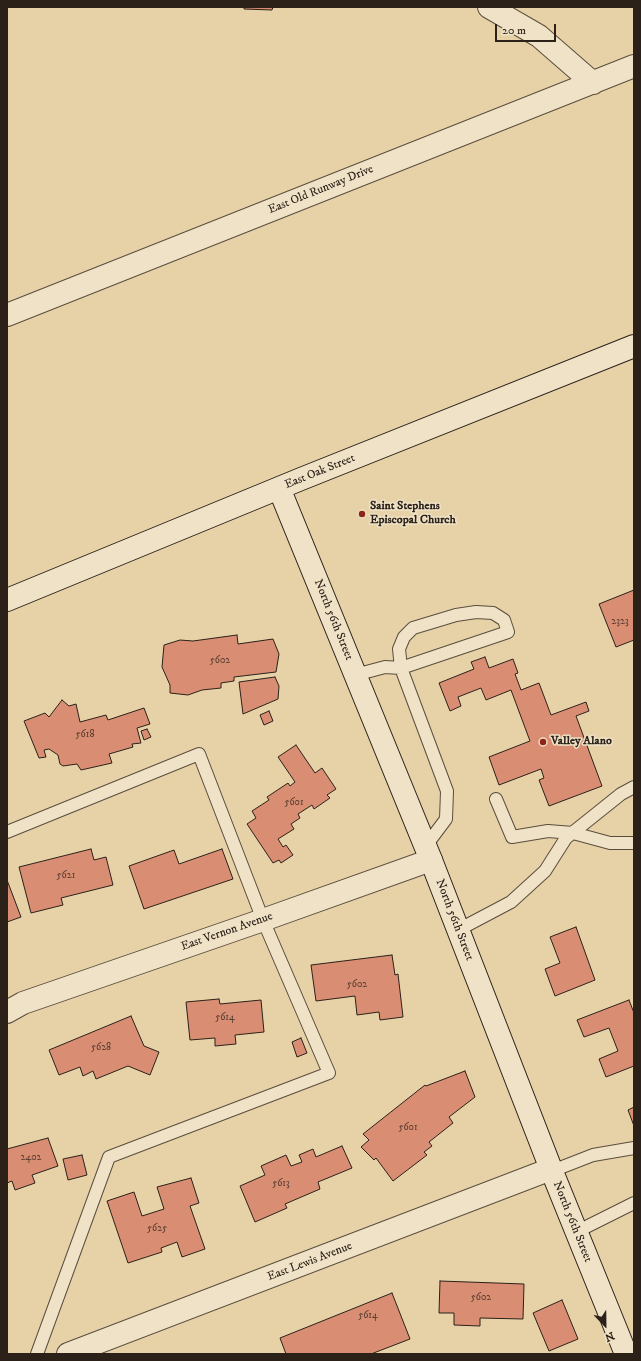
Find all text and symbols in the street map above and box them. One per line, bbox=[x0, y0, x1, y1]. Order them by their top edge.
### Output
scale bar bbox=[497, 16, 558, 42]
text: 20 m bbox=[502, 23, 526, 38]
street label: East Old Runway Drive bbox=[266, 162, 376, 218]
street label: East Oak Street bbox=[283, 451, 357, 493]
place label: Saint Stephens Episcopal Church bbox=[370, 500, 456, 528]
marker: Saint Stephens Episcopal Church bbox=[357, 509, 367, 519]
street label: North 56th Street bbox=[310, 577, 356, 663]
house number: 2323 bbox=[611, 616, 629, 628]
house number: 5602 bbox=[210, 655, 230, 667]
house number: 5618 bbox=[76, 729, 94, 741]
place label: Valley Alano bbox=[551, 735, 612, 749]
marker: Valley Alano bbox=[538, 737, 548, 747]
house number: 5601 bbox=[284, 797, 304, 809]
house number: 5621 bbox=[57, 870, 75, 882]
street label: North 56th Street bbox=[432, 877, 476, 963]
street label: East Vernon Avenue bbox=[179, 910, 275, 954]
house number: 5602 bbox=[347, 979, 367, 991]
house number: 5614 bbox=[215, 1012, 235, 1024]
house number: 5628 bbox=[91, 1042, 111, 1054]
house number: 5601 bbox=[398, 1122, 418, 1134]
house number: 2402 bbox=[21, 1152, 41, 1164]
house number: 5613 bbox=[272, 1178, 290, 1190]
street label: North 56th Street bbox=[549, 1179, 595, 1265]
house number: 5625 bbox=[147, 1223, 167, 1235]
street label: East Lewis Avenue bbox=[266, 1239, 354, 1285]
house number: 5602 bbox=[471, 1292, 491, 1304]
north arrow bbox=[585, 1305, 625, 1345]
house number: 5614 bbox=[358, 1310, 378, 1322]
text: N bbox=[603, 1328, 616, 1344]

